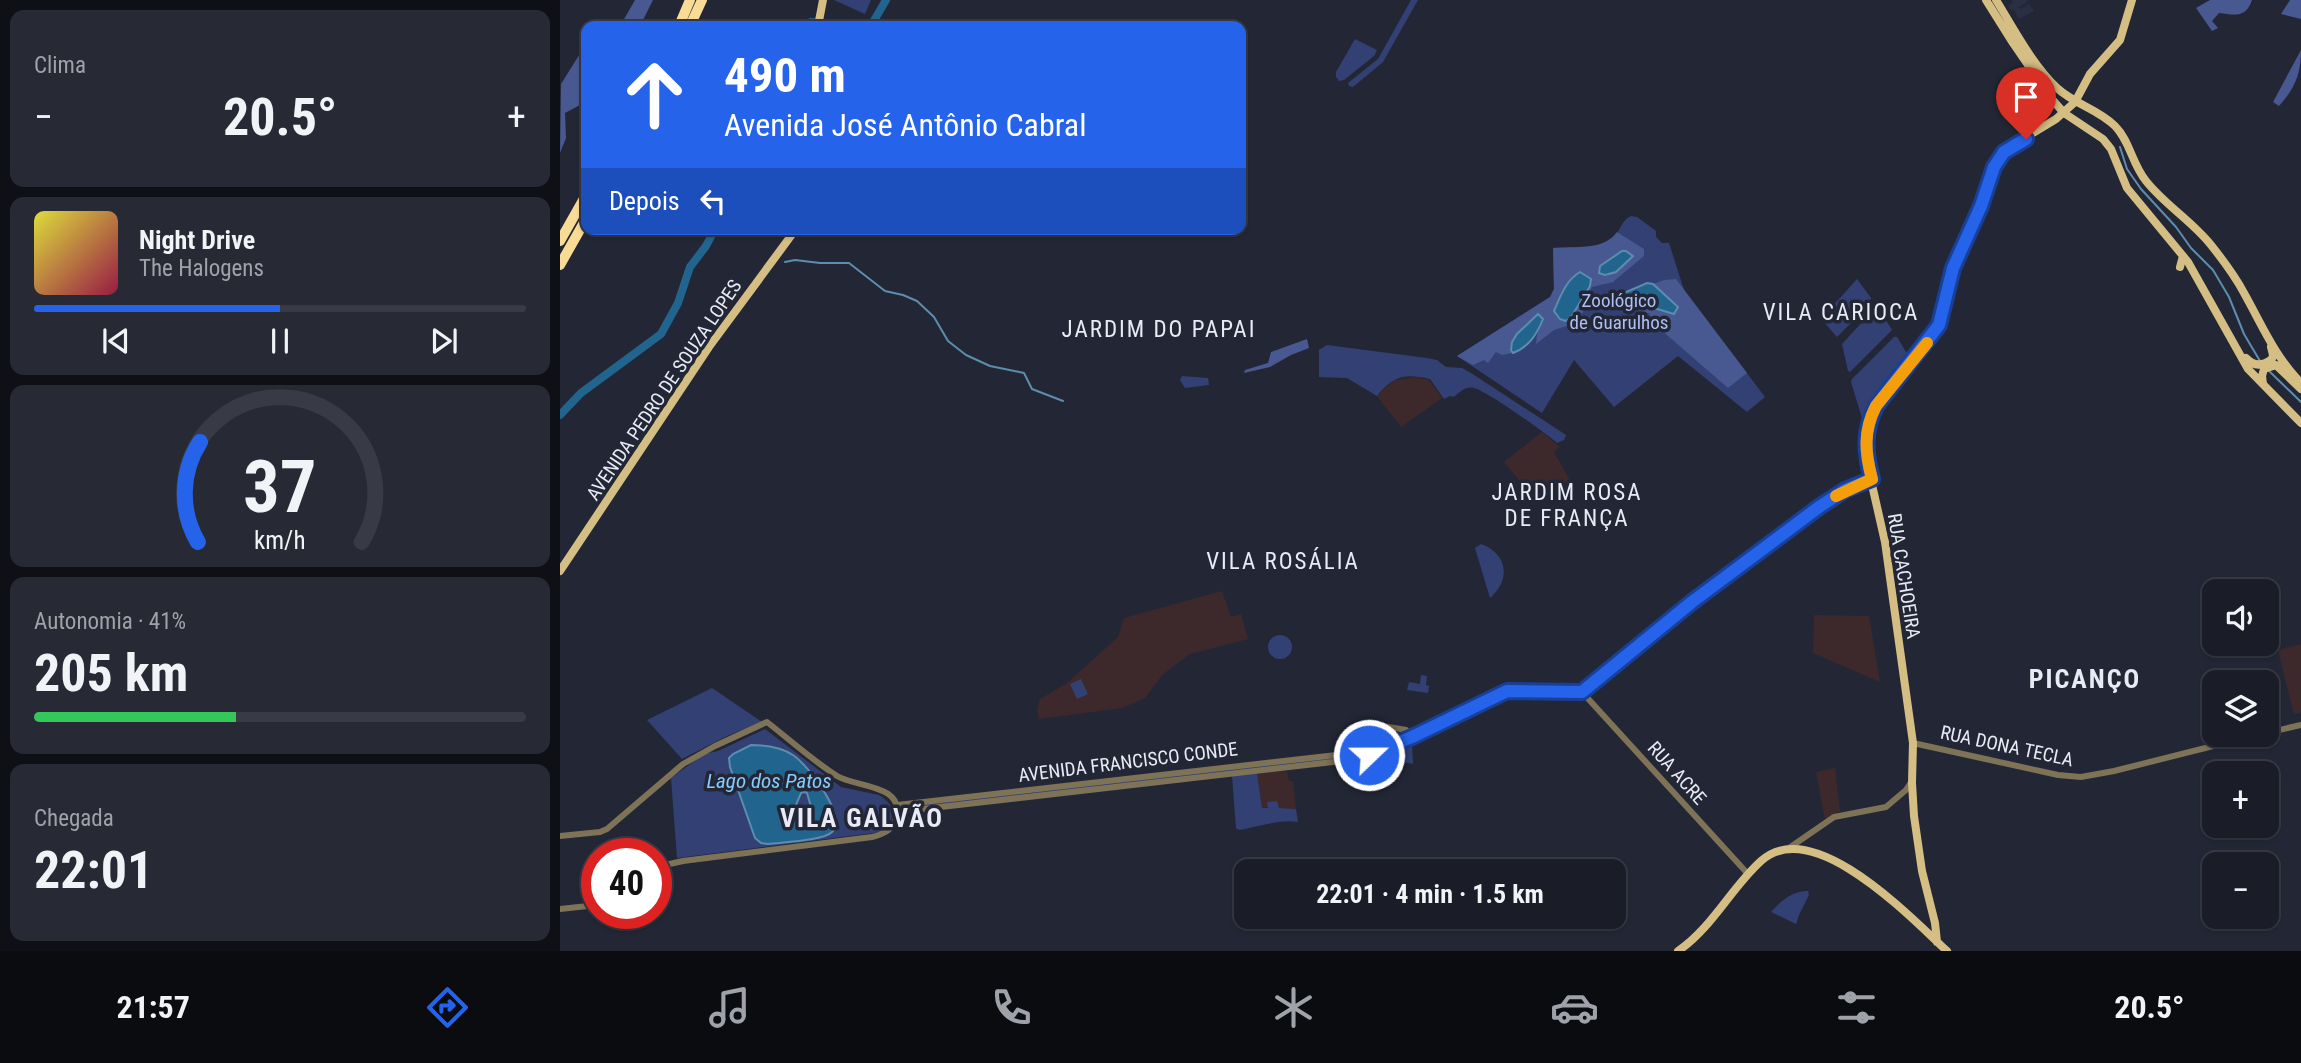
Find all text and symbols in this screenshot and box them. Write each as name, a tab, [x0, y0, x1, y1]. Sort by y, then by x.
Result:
text: 490 m	[724, 47, 846, 104]
icon: ahead	[609, 49, 700, 140]
text: Clima	[34, 52, 86, 79]
pin	[1996, 67, 2056, 139]
icon: arrive	[2007, 78, 2045, 116]
text: 20.5°	[223, 87, 337, 148]
text: −	[34, 95, 53, 139]
text: +	[507, 95, 526, 139]
text: Avenida José Antônio Cabral	[724, 106, 1086, 144]
icon: left	[694, 182, 732, 220]
text: Depois	[609, 186, 680, 216]
text: Night Drive	[139, 225, 255, 255]
text: The Halogens	[139, 255, 264, 282]
street label: AVENIDA PEDRO DE SOUZA LOPES	[581, 275, 747, 505]
park label: Zoológico de Guarulhos	[1570, 289, 1668, 334]
district label: VILA CARIOCA	[1763, 299, 1919, 326]
district label: JARDIM DO PAPAI	[1062, 316, 1256, 343]
icon: previous	[97, 322, 135, 360]
icon: pause	[261, 322, 299, 360]
icon: next	[425, 322, 463, 360]
text: 37	[243, 444, 317, 530]
district label: JARDIM ROSA DE FRANÇA	[1491, 479, 1643, 532]
street label: RUA CACHOEIRA	[1883, 512, 1925, 640]
text: km/h	[254, 525, 306, 554]
district label: VILA ROSÁLIA	[1206, 547, 1360, 575]
map controls	[2202, 579, 2279, 929]
button: sound	[2202, 579, 2279, 656]
text: Autonomia · 41%	[34, 608, 186, 635]
text: 205 km	[34, 643, 188, 704]
district label: PICANÇO	[2029, 664, 2141, 694]
button: layers	[2202, 670, 2279, 747]
position arrow	[1332, 718, 1406, 792]
street label: RUA DONA TECLA	[1938, 721, 2076, 771]
street label: AVENIDA FRANCISCO CONDE	[1017, 737, 1239, 787]
street label: RUA ACRE	[1643, 737, 1711, 809]
button: +	[2202, 761, 2279, 838]
water label: Lago dos Patos	[706, 769, 832, 793]
district label: VILA GALVÃO	[780, 803, 944, 833]
text: Chegada	[34, 805, 114, 832]
speed limit sign: 40	[581, 838, 672, 929]
text: 22:01	[34, 840, 153, 901]
button: −	[2202, 852, 2279, 929]
text: 22:01 · 4 min · 1.5 km	[1316, 879, 1544, 909]
icon: directions	[423, 983, 472, 1032]
icon: music	[705, 983, 754, 1032]
icon: phone	[987, 983, 1036, 1032]
icon: climate	[1269, 983, 1318, 1032]
icon: car	[1550, 983, 1599, 1032]
icon: filters	[1832, 983, 1881, 1032]
text: 21:57	[116, 988, 190, 1026]
text: 20.5°	[2114, 988, 2184, 1026]

